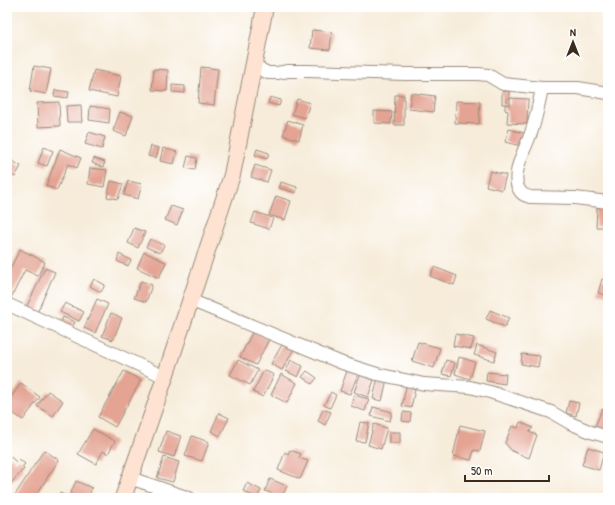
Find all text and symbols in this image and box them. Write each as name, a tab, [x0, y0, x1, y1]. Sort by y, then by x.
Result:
north arrow	[553, 22, 593, 62]
text: N	[570, 25, 576, 39]
scale bar	[465, 457, 549, 483]
text: 50 m	[471, 462, 492, 479]

